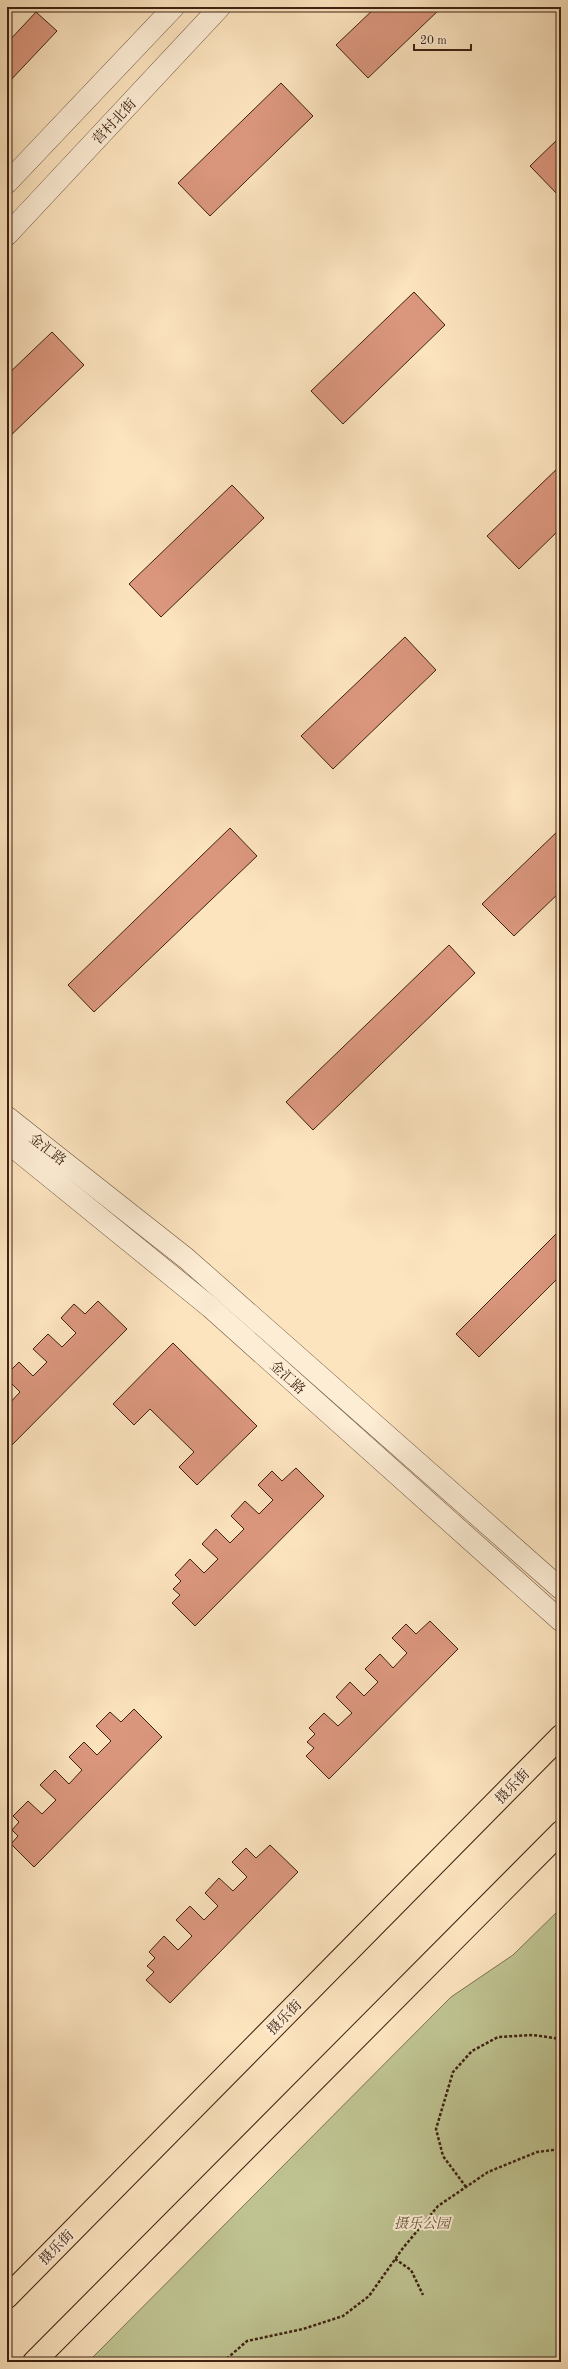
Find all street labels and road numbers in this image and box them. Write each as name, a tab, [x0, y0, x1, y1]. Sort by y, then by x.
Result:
street label: 营村北街	[90, 96, 139, 147]
street label: 金汇路	[27, 1131, 69, 1168]
street label: 金汇路	[267, 1358, 308, 1397]
street label: 摄乐街	[492, 1766, 532, 1807]
street label: 摄乐街	[264, 1997, 305, 2038]
street label: 摄乐街	[36, 2227, 77, 2268]

